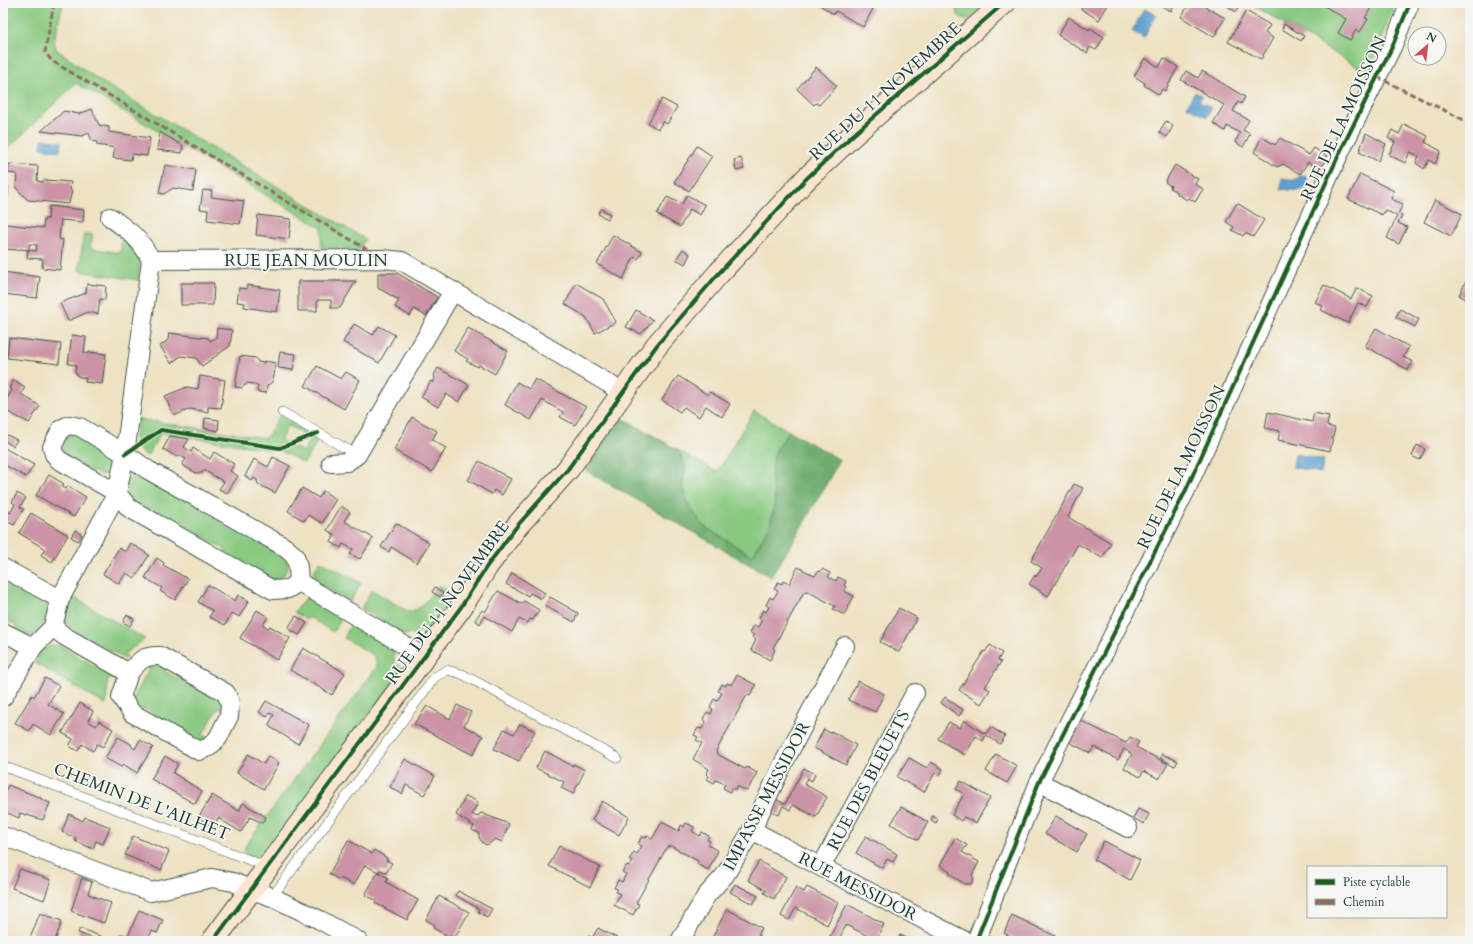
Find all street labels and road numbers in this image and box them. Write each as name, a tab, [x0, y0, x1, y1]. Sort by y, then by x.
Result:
street label: RUE DU 11 NOVEMBRE	[804, 17, 966, 166]
street label: RUE DE LA MOISSON	[1295, 32, 1392, 204]
street label: RUE JEAN MOULIN	[224, 249, 388, 272]
street label: RUE DE LA MOISSON	[1132, 381, 1231, 553]
street label: RUE DU 11 NOVEMBRE	[380, 516, 515, 689]
street label: RUE DES BLEUETS	[822, 706, 915, 854]
street label: IMPASSE MESSIDOR	[717, 718, 816, 875]
street label: CHEMIN DE L'AILHET	[50, 757, 233, 846]
street label: RUE MESSIDOR	[794, 847, 921, 926]

